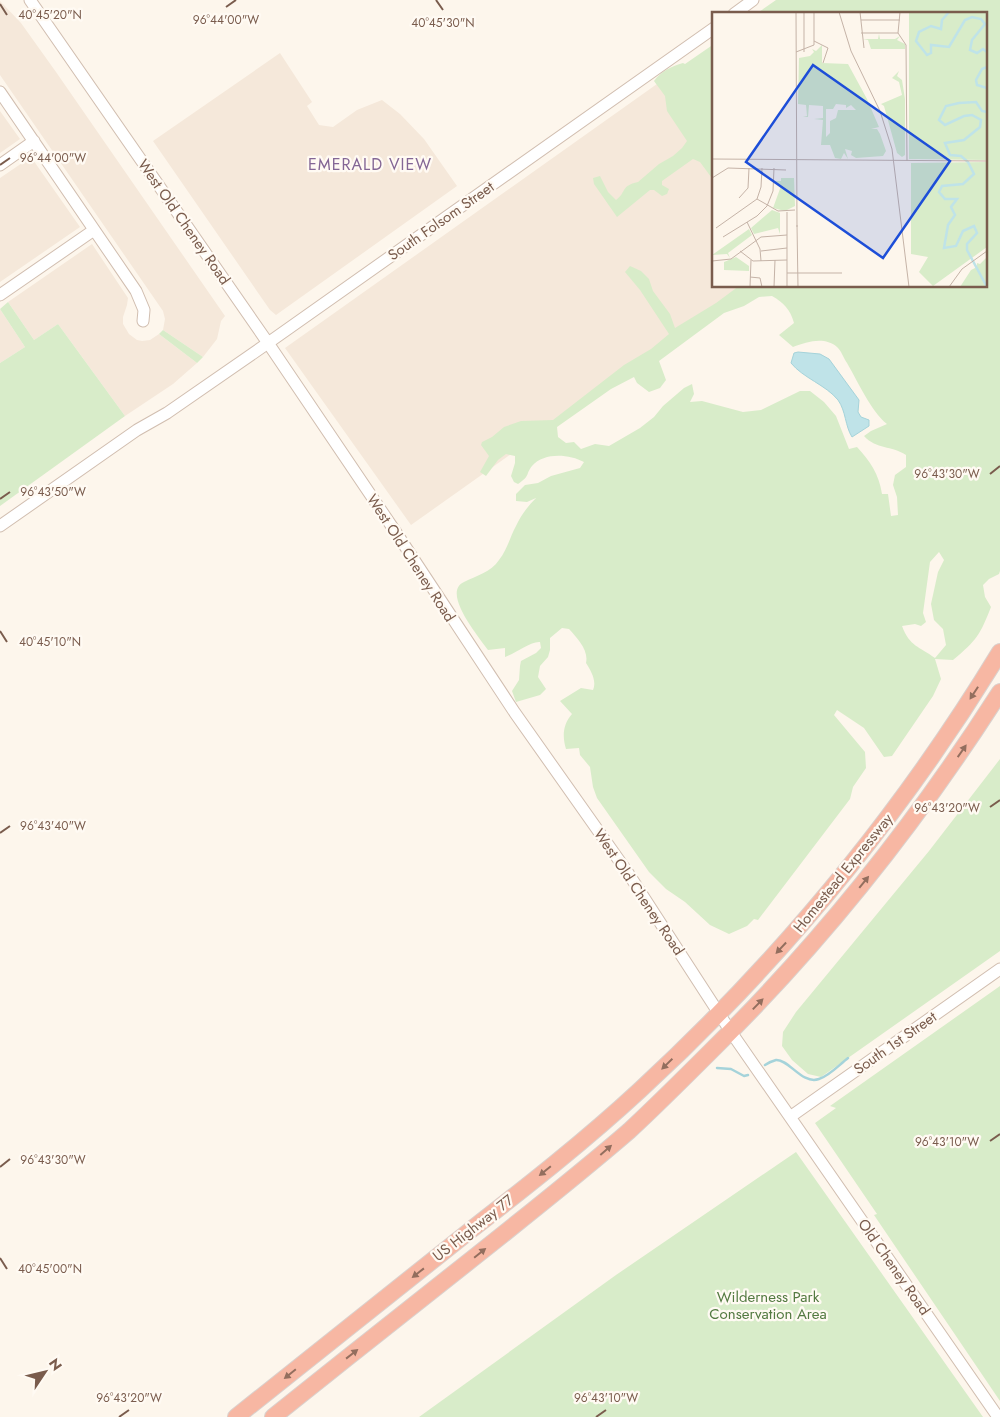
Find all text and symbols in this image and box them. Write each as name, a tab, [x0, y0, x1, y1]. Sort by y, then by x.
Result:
text: 40°45'20"N	[18, 6, 82, 24]
text: 96°44'00"W	[193, 11, 259, 29]
inset map	[712, 12, 988, 288]
text: 40°45'30"N	[411, 14, 475, 32]
text: 96°44'00"W	[20, 149, 86, 167]
district label: EMERALD VIEW	[308, 153, 432, 176]
street label: West Old Cheney Road	[132, 155, 236, 289]
street label: South Folsom Street	[383, 176, 499, 266]
text: 96°43'30"W	[914, 465, 980, 483]
text: 96°43'50"W	[20, 483, 86, 501]
street label: West Old Cheney Road	[361, 490, 461, 626]
text: 40°45'10"N	[19, 633, 81, 651]
one-way arrow	[969, 687, 979, 700]
one-way arrow	[957, 745, 967, 758]
text: 96°43'20"W	[914, 799, 980, 817]
street label: Homestead Expressway	[788, 808, 898, 937]
text: 96°43'40"W	[20, 817, 86, 835]
street label: West Old Cheney Road	[588, 824, 690, 960]
one-way arrow	[859, 875, 870, 888]
one-way arrow	[775, 942, 787, 954]
one-way arrow	[752, 998, 764, 1010]
street label: South 1st Street	[849, 1006, 941, 1080]
one-way arrow	[661, 1058, 673, 1070]
text: 96°43'10"W	[915, 1133, 979, 1151]
one-way arrow	[599, 1145, 612, 1156]
text: 96°43'30"W	[20, 1151, 86, 1169]
one-way arrow	[538, 1166, 551, 1177]
street label: US Highway 77	[428, 1189, 518, 1267]
street label: Old Cheney Road	[853, 1214, 935, 1320]
one-way arrow	[473, 1247, 486, 1258]
text: 40°45'00"N	[18, 1260, 82, 1278]
one-way arrow	[411, 1267, 424, 1278]
park label: Wilderness Park Conservation Area	[709, 1286, 827, 1325]
north arrow	[20, 1347, 70, 1397]
one-way arrow	[345, 1349, 359, 1359]
text: N	[44, 1354, 67, 1375]
one-way arrow	[284, 1368, 297, 1379]
text: 96°43'20"W	[96, 1389, 162, 1407]
text: 96°43'10"W	[574, 1389, 638, 1407]

